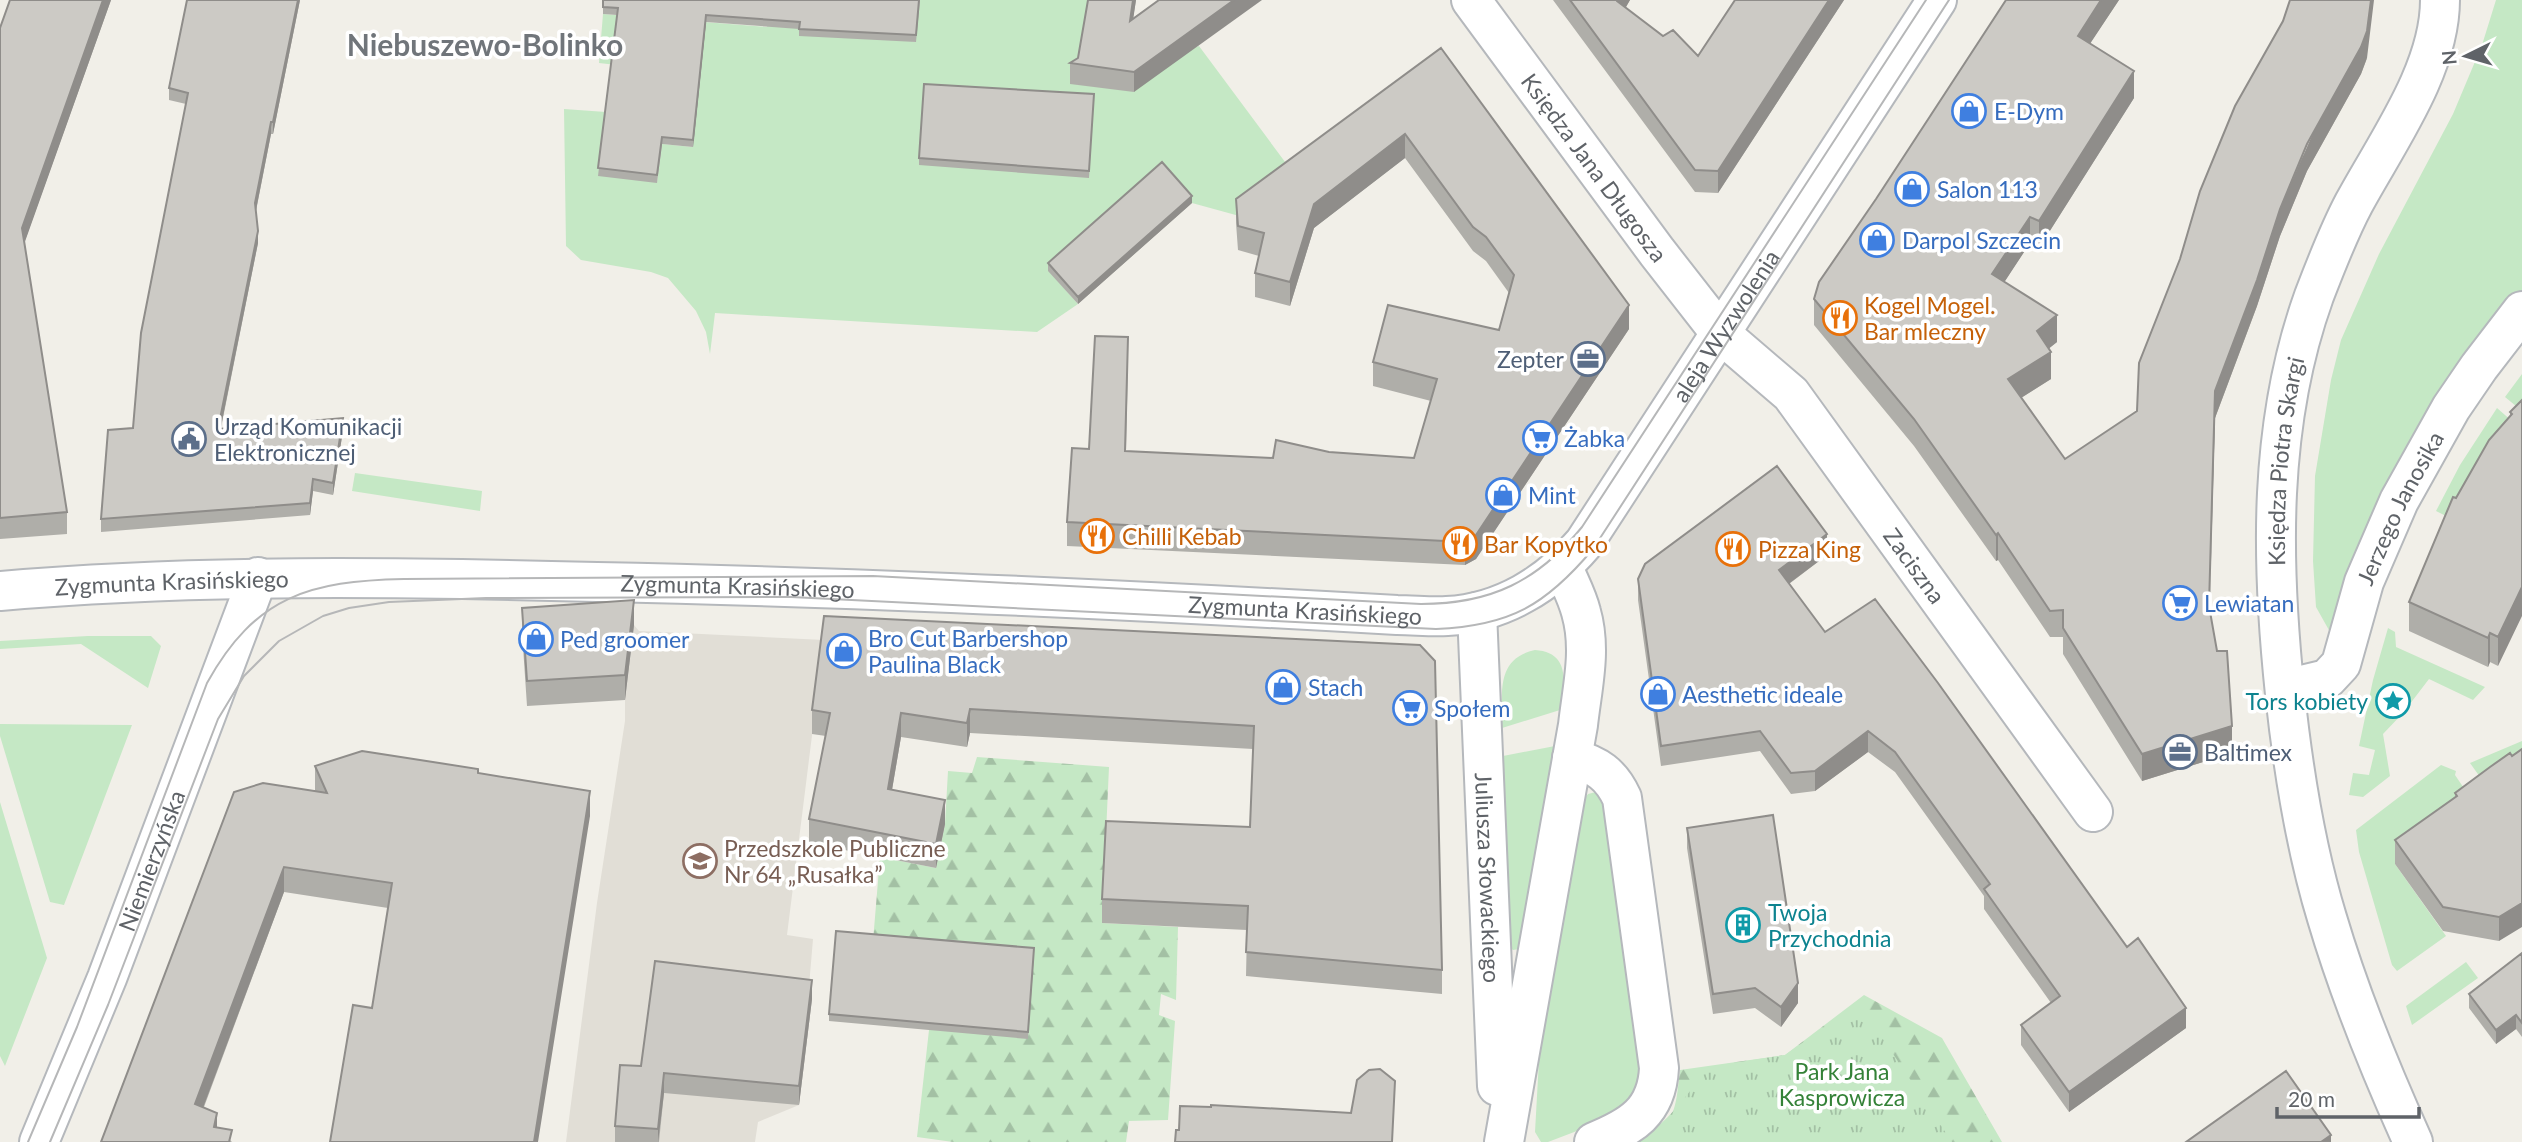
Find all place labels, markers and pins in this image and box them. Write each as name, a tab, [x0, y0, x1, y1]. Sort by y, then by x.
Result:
shop icon: E-Dym	[1950, 92, 1988, 130]
place label: E-Dym	[1994, 97, 2064, 125]
shop icon: Salon 113	[1893, 170, 1931, 208]
place label: Salon 113	[1937, 175, 2038, 203]
shop icon: Darpol Szczecin	[1858, 221, 1896, 259]
place label: Darpol Szczecin	[1902, 226, 2061, 254]
place label: Kogel Mogel. Bar mleczny	[1864, 291, 1995, 345]
restaurant icon: Kogel Mogel. Bar mleczny	[1821, 299, 1859, 337]
office icon: Zepter	[1569, 340, 1607, 378]
place label: Zepter	[1497, 345, 1565, 373]
place label: Urząd Komunikacji Elektronicznej	[214, 412, 402, 466]
supermarket icon: Żabka	[1521, 419, 1559, 457]
public building icon: Urząd Komunikacji Elektronicznej	[170, 420, 208, 458]
place label: Żabka	[1564, 424, 1625, 452]
shop icon: Mint	[1484, 476, 1522, 514]
place label: Mint	[1528, 481, 1576, 509]
restaurant icon: Chilli Kebab	[1078, 517, 1116, 555]
place label: Chilli Kebab	[1122, 522, 1242, 550]
restaurant icon: Bar Kopytko	[1441, 525, 1479, 563]
place label: Bar Kopytko	[1484, 530, 1608, 558]
restaurant icon: Pizza King	[1714, 530, 1752, 568]
place label: Pizza King	[1758, 535, 1861, 563]
supermarket icon: Lewiatan	[2161, 584, 2199, 622]
place label: Lewiatan	[2204, 589, 2294, 617]
shop icon: Ped groomer	[517, 620, 555, 658]
place label: Bro Cut Barbershop Paulina Black	[868, 624, 1068, 678]
place label: Ped groomer	[560, 625, 690, 653]
shop icon: Bro Cut Barbershop Paulina Black	[825, 632, 863, 670]
shop icon: Stach	[1264, 668, 1302, 706]
place label: Stach	[1308, 673, 1363, 701]
shop icon: Aesthetic ideale	[1639, 675, 1677, 713]
place label: Aesthetic ideale	[1682, 680, 1843, 708]
place icon: Tors kobiety	[2374, 682, 2412, 720]
place label: Tors kobiety	[2245, 687, 2368, 715]
supermarket icon: Społem	[1391, 689, 1429, 727]
place label: Społem	[1434, 694, 1510, 722]
office icon: Baltimex	[2161, 733, 2199, 771]
place label: Baltimex	[2204, 738, 2293, 766]
place label: Przedszkole Publiczne Nr 64 „Rusałka”	[724, 834, 946, 888]
school or university icon: Przedszkole Publiczne Nr 64 „Rusałka”	[681, 842, 719, 880]
place label: Twoja Przychodnia	[1768, 898, 1891, 952]
building icon: Twoja Przychodnia	[1724, 906, 1762, 944]

